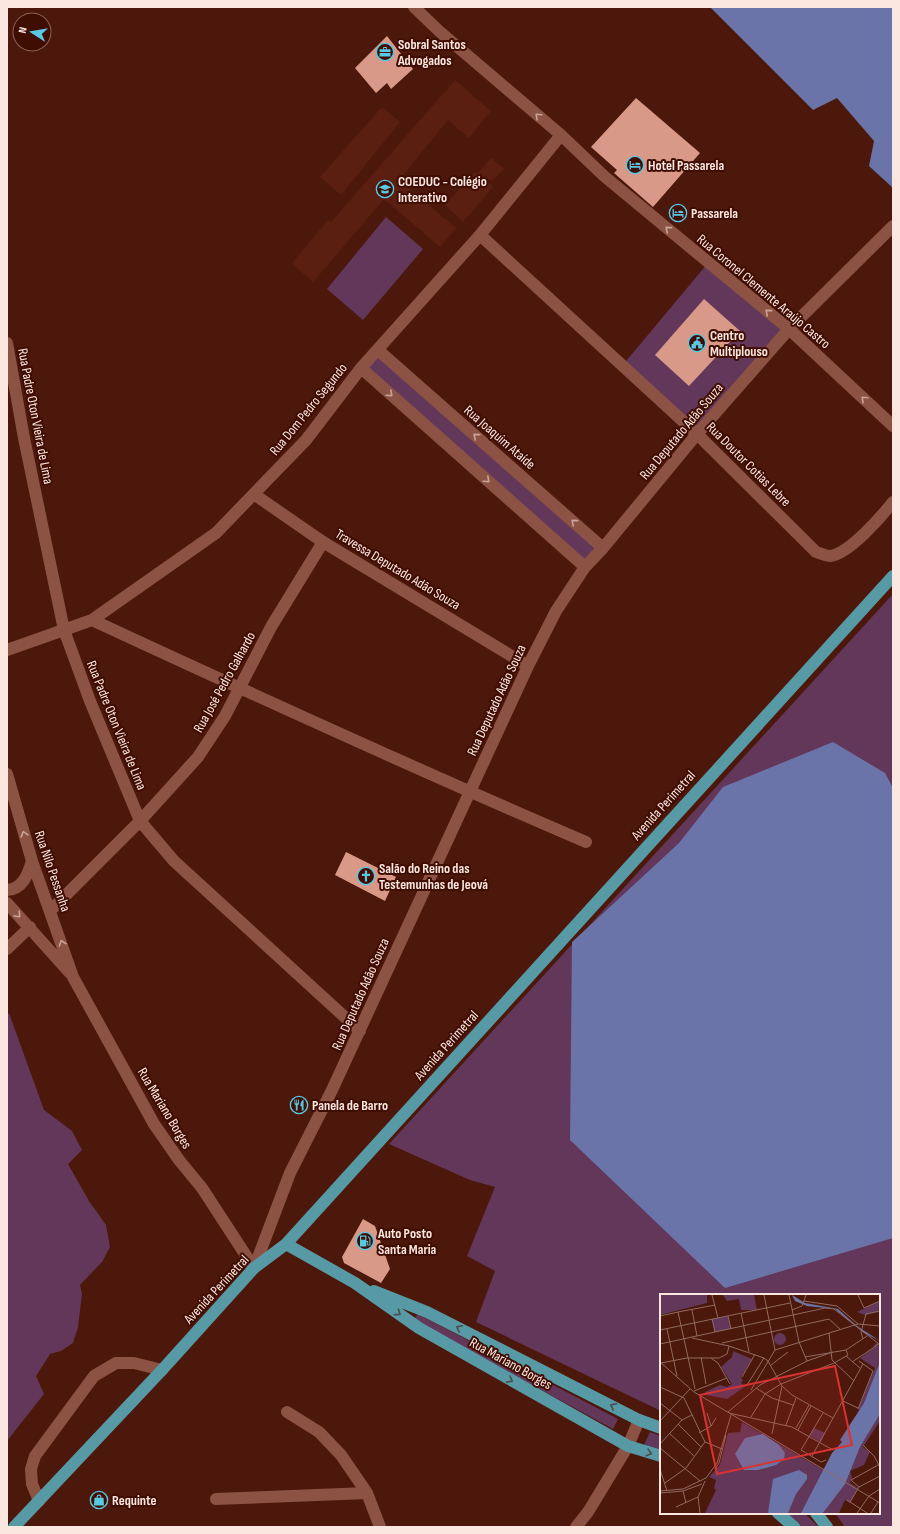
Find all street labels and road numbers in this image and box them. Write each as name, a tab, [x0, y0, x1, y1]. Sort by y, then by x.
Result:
street label: Rua Coronel Clemente Araújo Castro	[694, 231, 834, 352]
street label: Rua Padre Oton Vieira de Lima	[14, 347, 57, 485]
street label: Rua Dom Pedro Segundo	[266, 360, 351, 459]
street label: Rua Deputado Adão Souza	[636, 380, 727, 483]
street label: Rua Joaquim Ataíde	[460, 402, 539, 473]
street label: Rua Doutor Cotias Lebre	[703, 419, 794, 510]
street label: Travessa Deputado Adão Souza	[332, 525, 463, 614]
street label: Rua José Pedro Galhardo	[190, 629, 259, 736]
street label: Rua Deputado Adão Souza	[463, 642, 530, 759]
street label: Rua Padre Oton Vieira de Lima	[83, 658, 150, 792]
street label: Avenida Perimetral	[627, 767, 699, 844]
street label: Rua Nilo Pessanha	[31, 828, 74, 914]
street label: Rua Deputado Adão Souza	[328, 936, 393, 1053]
street label: Avenida Perimetral	[410, 1007, 482, 1084]
street label: Rua Mariano Borges	[134, 1065, 195, 1152]
street label: Avenida Perimetral	[180, 1252, 252, 1328]
street label: Rua Mariano Borges	[467, 1334, 555, 1393]

